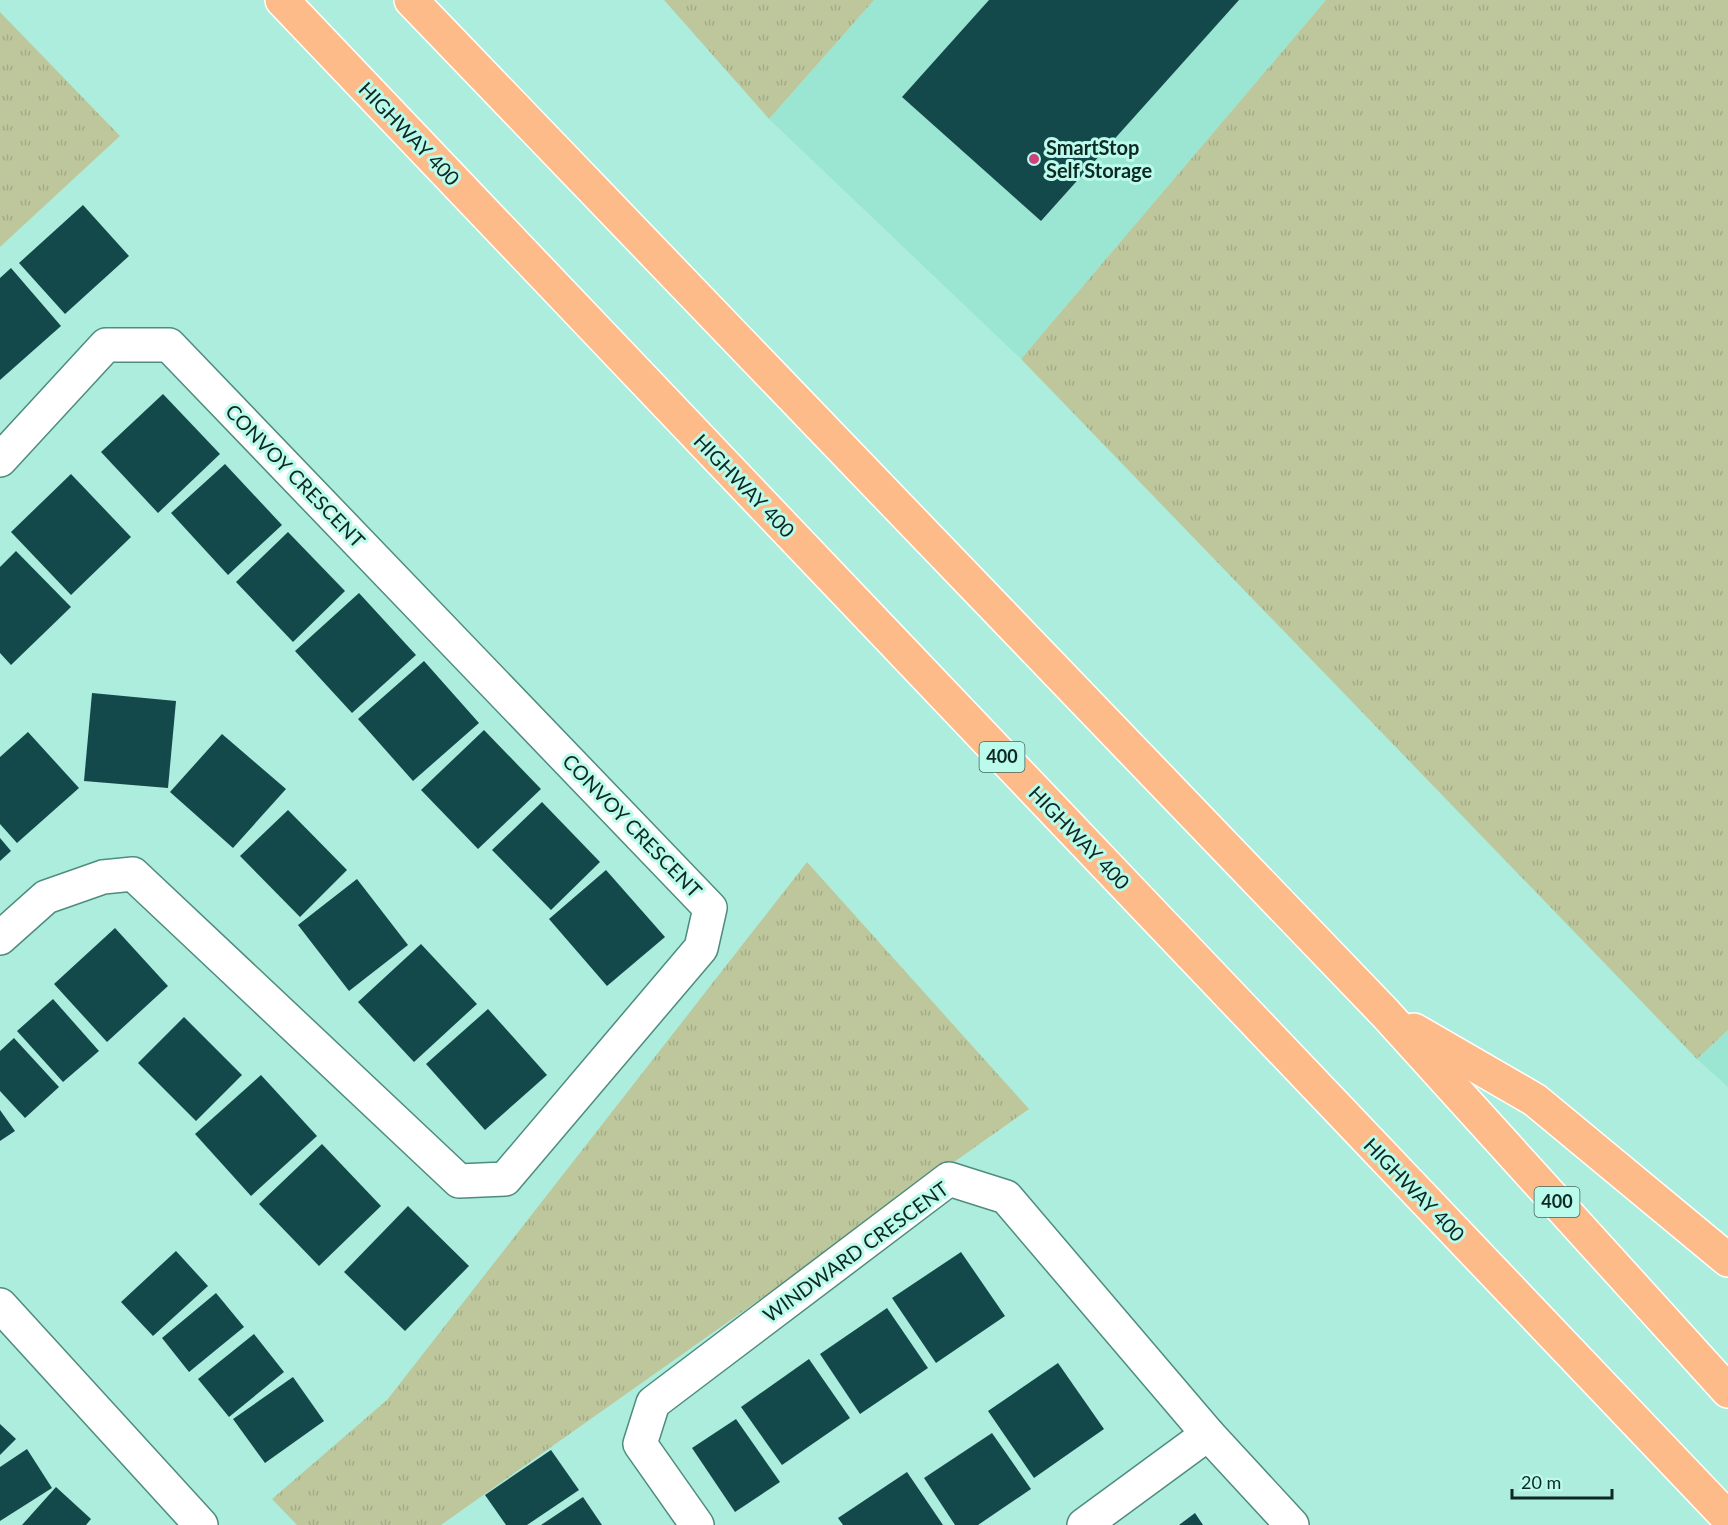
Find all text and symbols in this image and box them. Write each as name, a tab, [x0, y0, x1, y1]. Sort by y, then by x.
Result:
street label: HIGHWAY 400	[354, 77, 465, 190]
place label: SmartStop Self Storage	[1046, 135, 1152, 182]
marker: SmartStop Self Storage	[1027, 152, 1041, 166]
street label: CONVOY CRESCENT	[221, 399, 370, 552]
street label: HIGHWAY 400	[689, 429, 800, 542]
road number: 400	[980, 742, 1024, 772]
street label: CONVOY CRESCENT	[558, 749, 707, 902]
street label: HIGHWAY 400	[1024, 781, 1135, 894]
street label: HIGHWAY 400	[1359, 1133, 1470, 1246]
street label: WINDWARD CRESCENT	[758, 1176, 953, 1326]
road number: 400	[1534, 1187, 1580, 1217]
scale bar	[1512, 1462, 1612, 1500]
text: 20 m	[1521, 1471, 1561, 1493]

